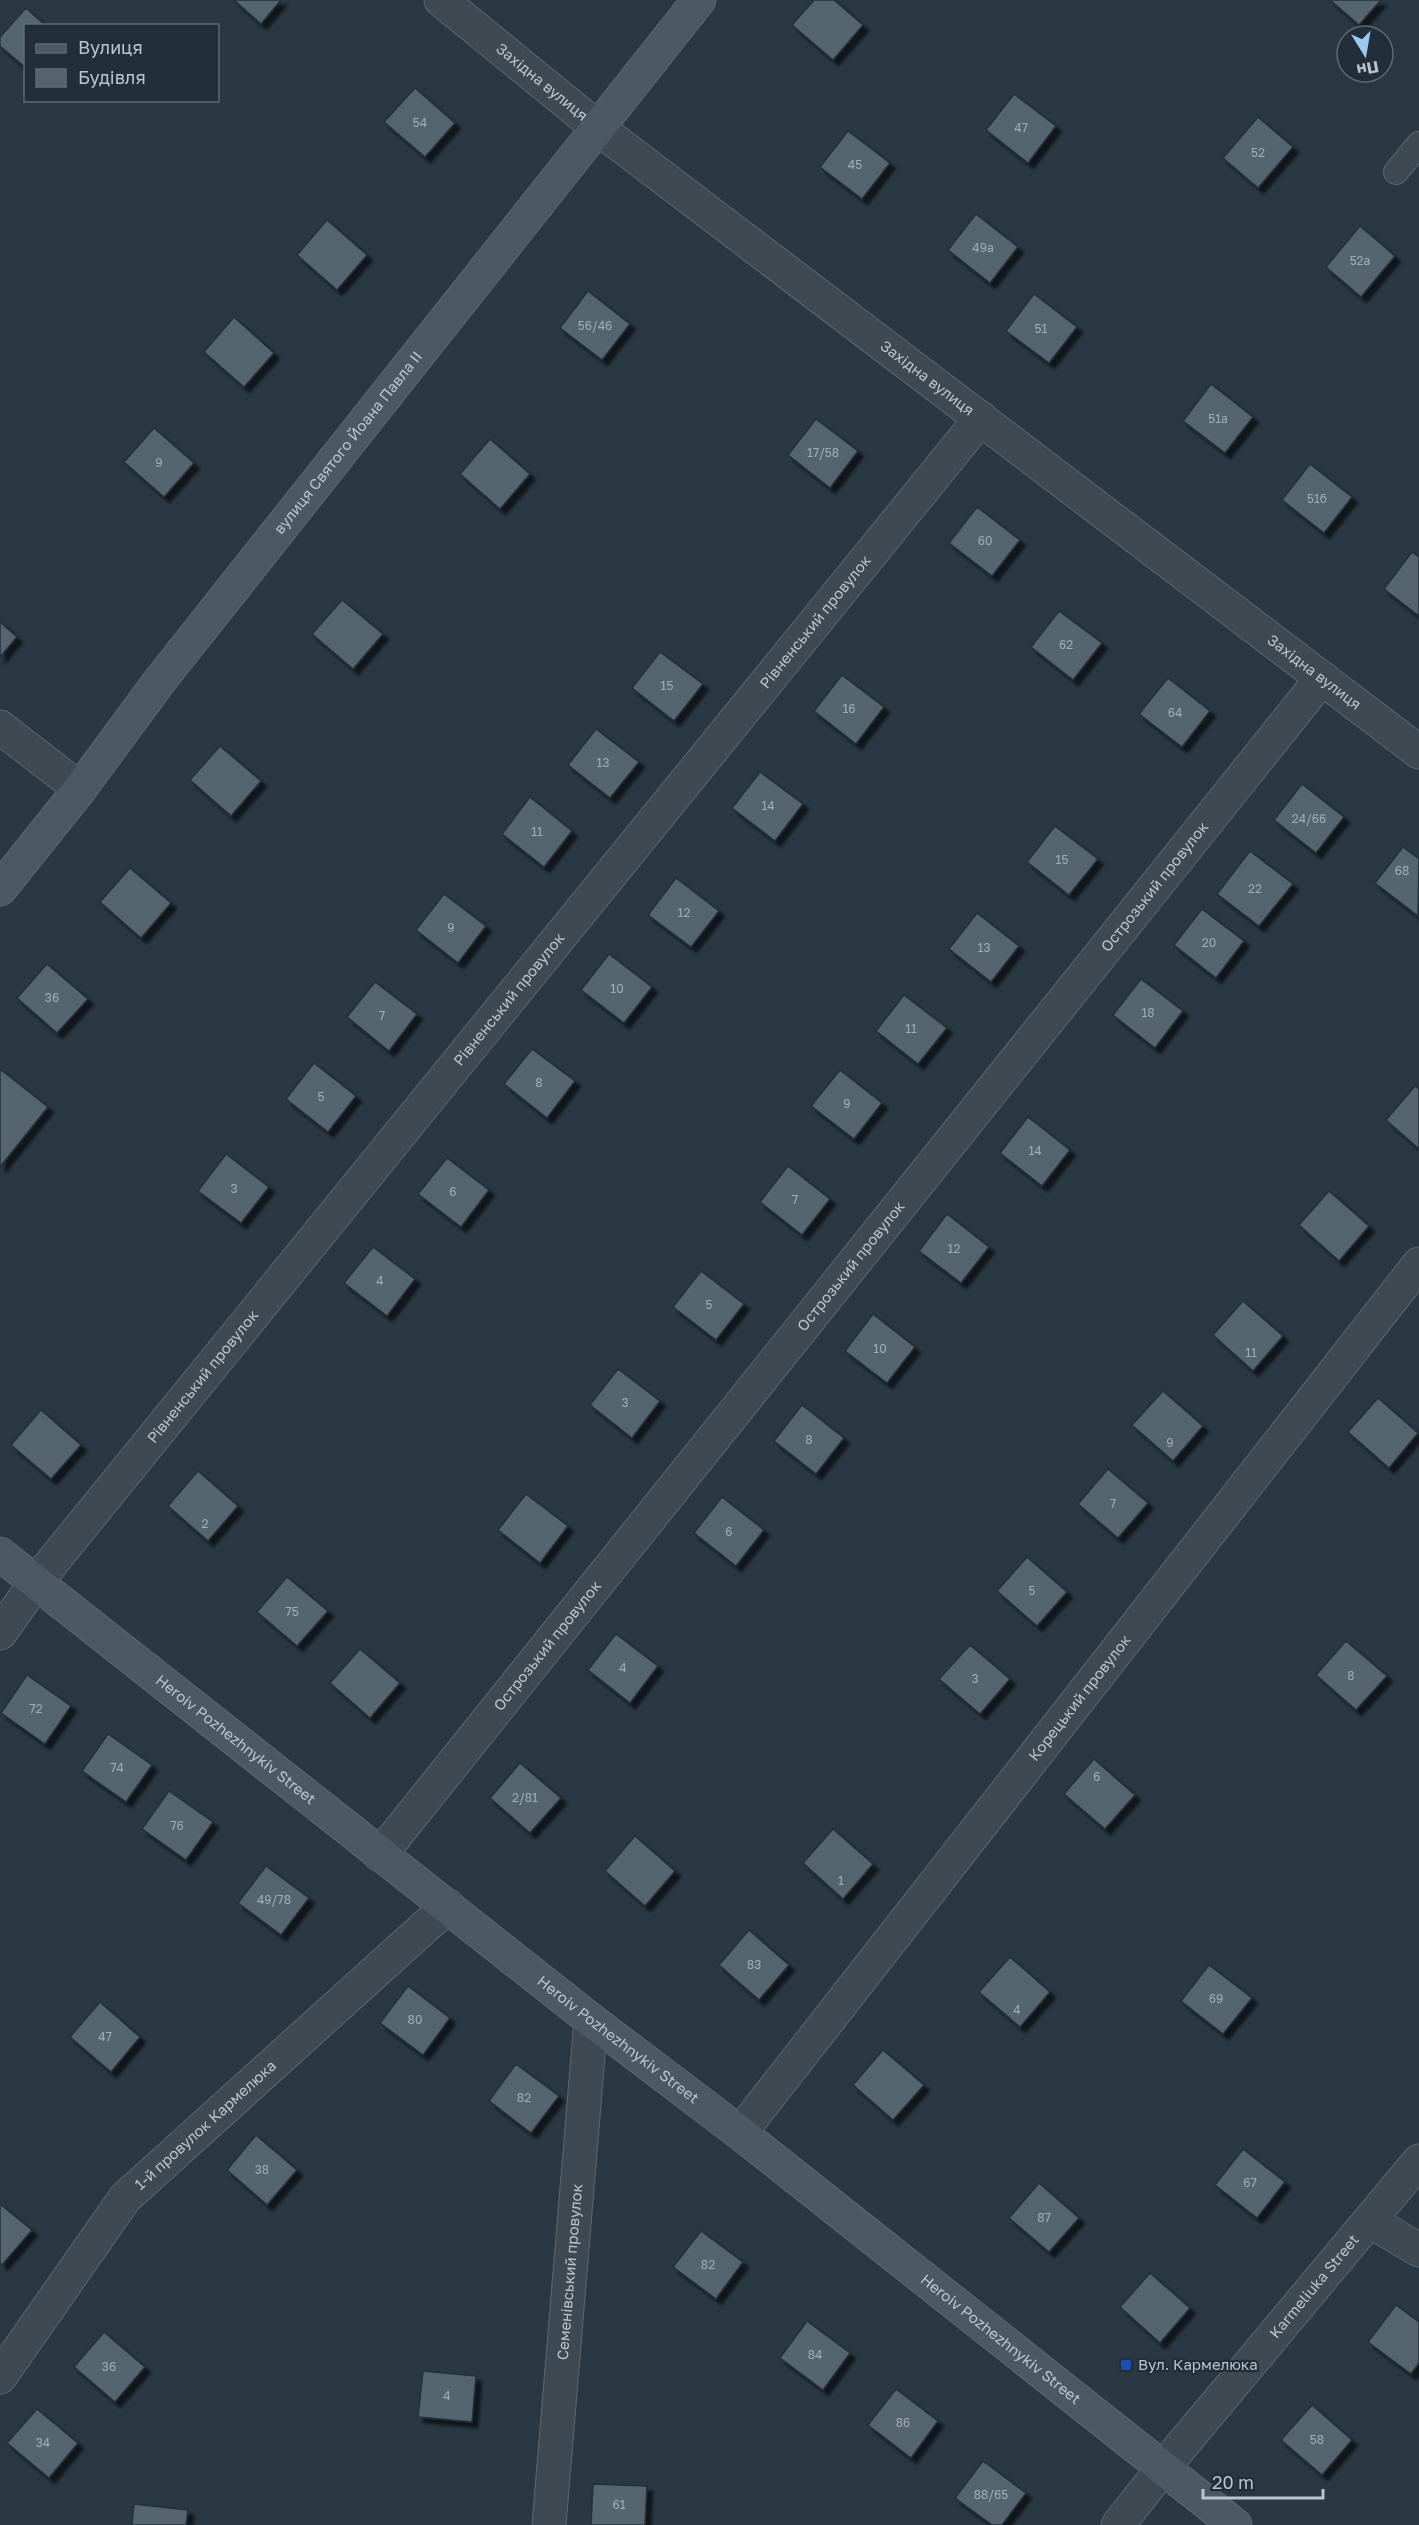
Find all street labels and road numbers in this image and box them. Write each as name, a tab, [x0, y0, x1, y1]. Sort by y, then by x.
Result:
street label: Західна вулиця	[493, 39, 592, 124]
street label: Західна вулиця	[877, 336, 978, 419]
street label: вулиця Святого Йоана Павла II	[270, 347, 425, 537]
street label: Рівненський провулок	[755, 551, 874, 692]
street label: Західна вулиця	[1264, 630, 1365, 713]
street label: Острозький провулок	[1097, 817, 1212, 955]
street label: Рівненський провулок	[449, 928, 568, 1069]
street label: Острозький провулок	[793, 1197, 908, 1334]
street label: Рівненський провулок	[143, 1306, 262, 1446]
street label: Острозький провулок	[489, 1576, 604, 1714]
street label: Корецький провулок	[1024, 1630, 1134, 1764]
street label: Heroiv Pozhezhnykiv Street	[153, 1670, 320, 1808]
street label: Heroiv Pozhezhnykiv Street	[534, 1971, 703, 2107]
street label: 1-й провулок Кармелюка	[130, 2056, 279, 2193]
street label: Семенівський провулок	[553, 2183, 585, 2361]
street label: Karmeliuka Street	[1265, 2230, 1362, 2341]
street label: Heroiv Pozhezhnykiv Street	[918, 2270, 1085, 2407]

